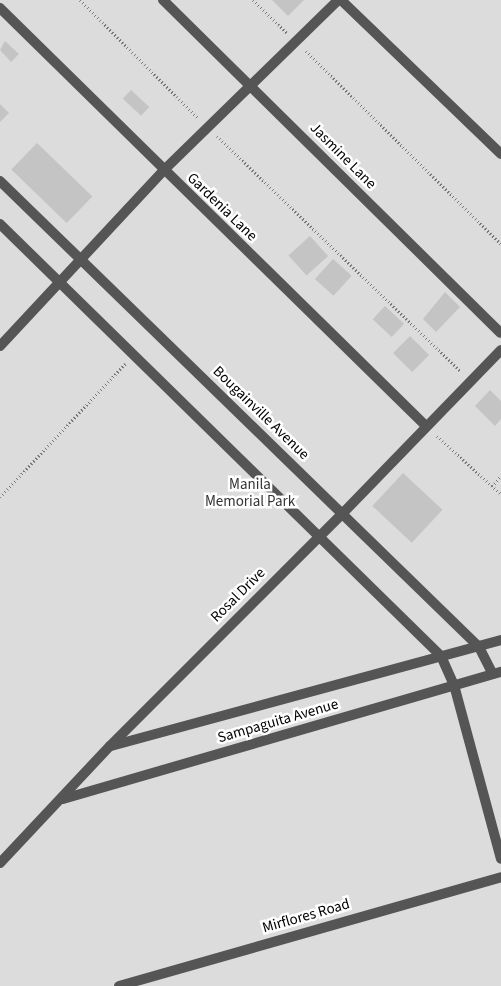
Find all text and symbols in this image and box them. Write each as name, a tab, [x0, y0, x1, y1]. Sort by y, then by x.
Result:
street label: Jasmine Lane	[306, 119, 380, 193]
street label: Gardenia Lane	[183, 169, 261, 245]
street label: Bougainville Avenue	[209, 362, 313, 464]
park label: Manila Memorial Park	[205, 475, 295, 510]
street label: Rosal Drive	[207, 564, 269, 626]
street label: Sampaguita Avenue	[216, 695, 340, 747]
street label: Mirflores Road	[260, 895, 352, 937]

